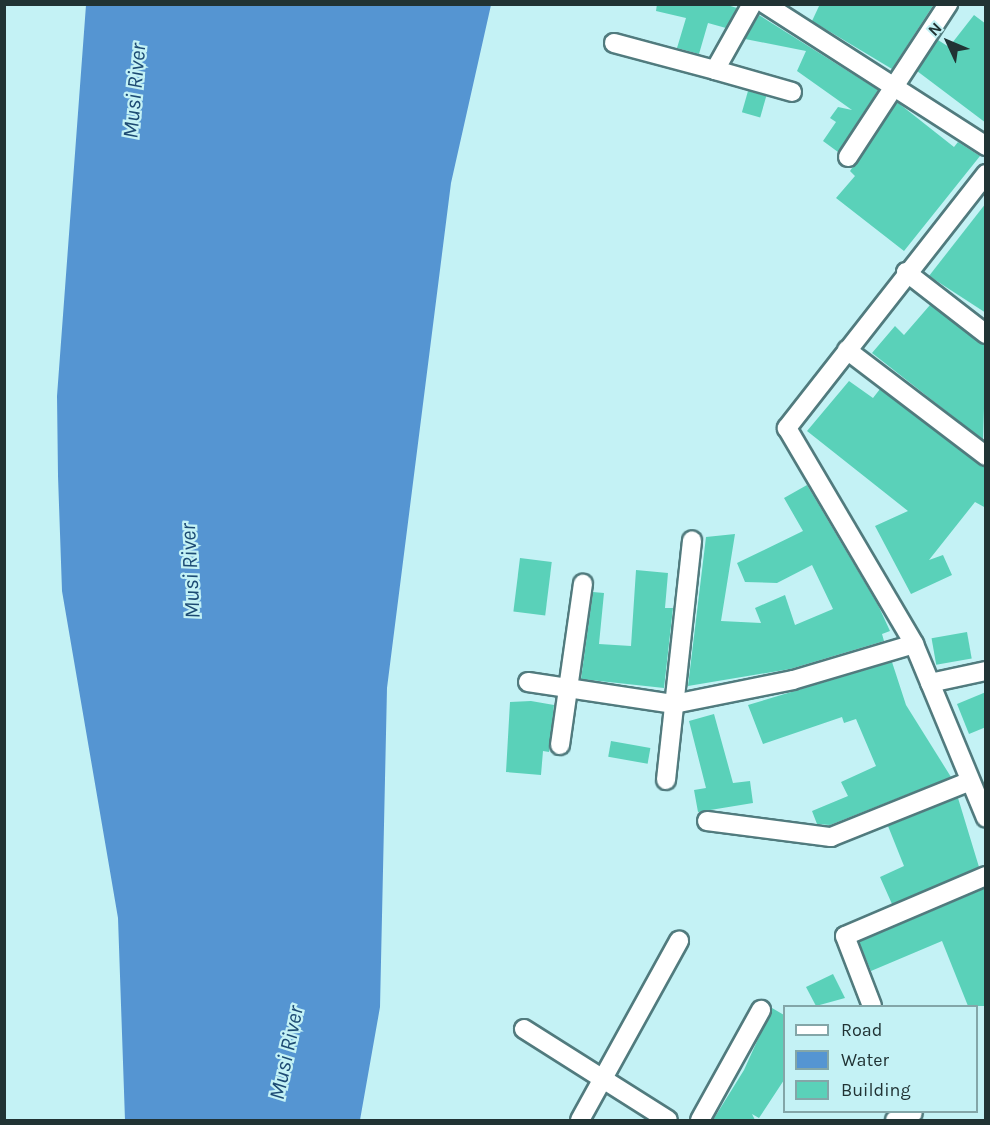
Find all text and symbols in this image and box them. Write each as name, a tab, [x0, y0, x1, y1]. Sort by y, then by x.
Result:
north arrow	[918, 12, 978, 72]
text: N	[924, 18, 946, 40]
water label: Musi River	[118, 42, 152, 140]
water label: Musi River	[175, 523, 207, 619]
water label: Musi River	[264, 1004, 310, 1102]
legend	[783, 1005, 978, 1113]
text: Road	[841, 1019, 882, 1041]
text: Water	[841, 1049, 889, 1071]
text: Building	[841, 1079, 911, 1101]

